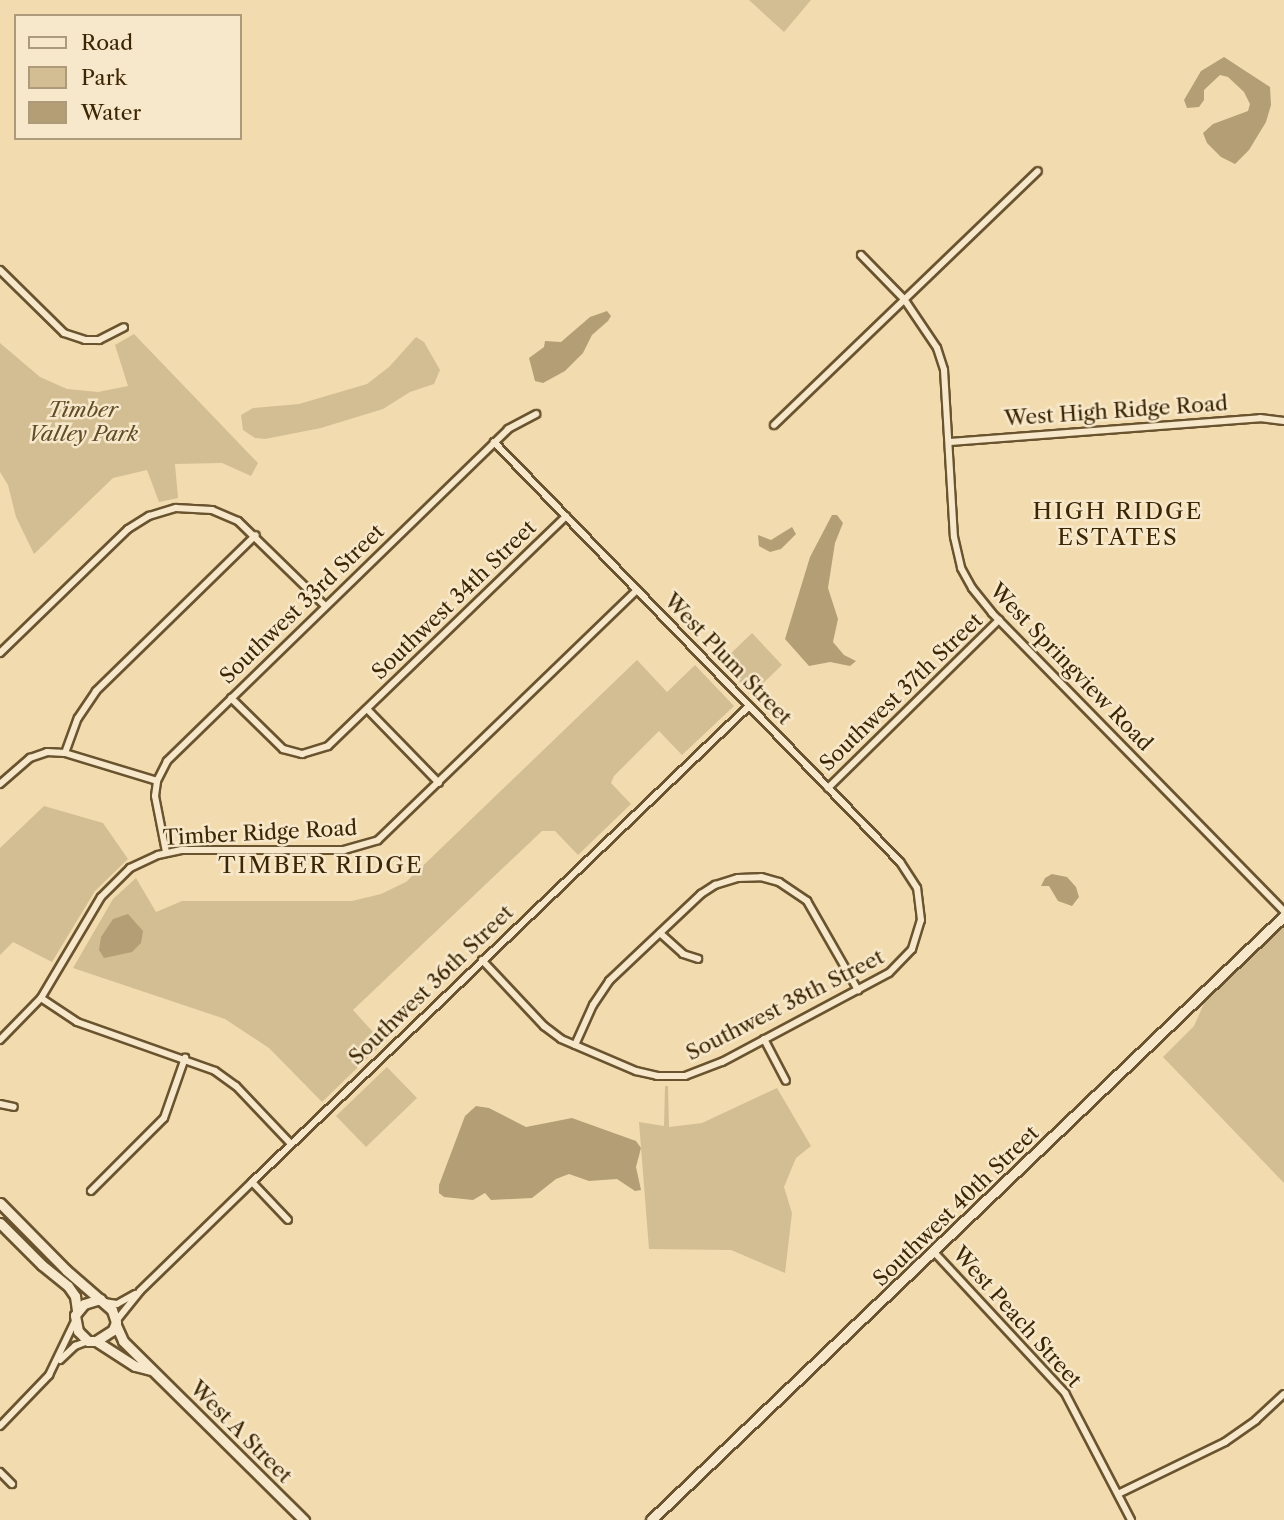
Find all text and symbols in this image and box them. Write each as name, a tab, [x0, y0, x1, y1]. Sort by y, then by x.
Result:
legend	[14, 14, 242, 140]
text: Road	[81, 30, 133, 55]
text: Park	[81, 65, 127, 90]
text: Water	[81, 100, 141, 125]
street label: West High Ridge Road	[1003, 391, 1229, 431]
park label: Timber Valley Park	[28, 397, 138, 447]
district label: HIGH RIDGE ESTATES	[1034, 497, 1202, 551]
street label: Southwest 34th Street	[367, 515, 541, 685]
street label: Southwest 33rd Street	[215, 519, 389, 689]
street label: West Springview Road	[984, 578, 1158, 756]
street label: West Plum Street	[659, 588, 797, 730]
street label: Southwest 37th Street	[814, 608, 988, 776]
street label: Timber Ridge Road	[162, 815, 358, 851]
district label: TIMBER RIDGE	[219, 851, 423, 879]
street label: Southwest 36th Street	[344, 900, 518, 1070]
street label: Southwest 38th Street	[682, 944, 888, 1066]
street label: Southwest 40th Street	[868, 1120, 1044, 1292]
street label: West Peach Street	[947, 1242, 1087, 1392]
street label: West A Street	[184, 1375, 298, 1489]

